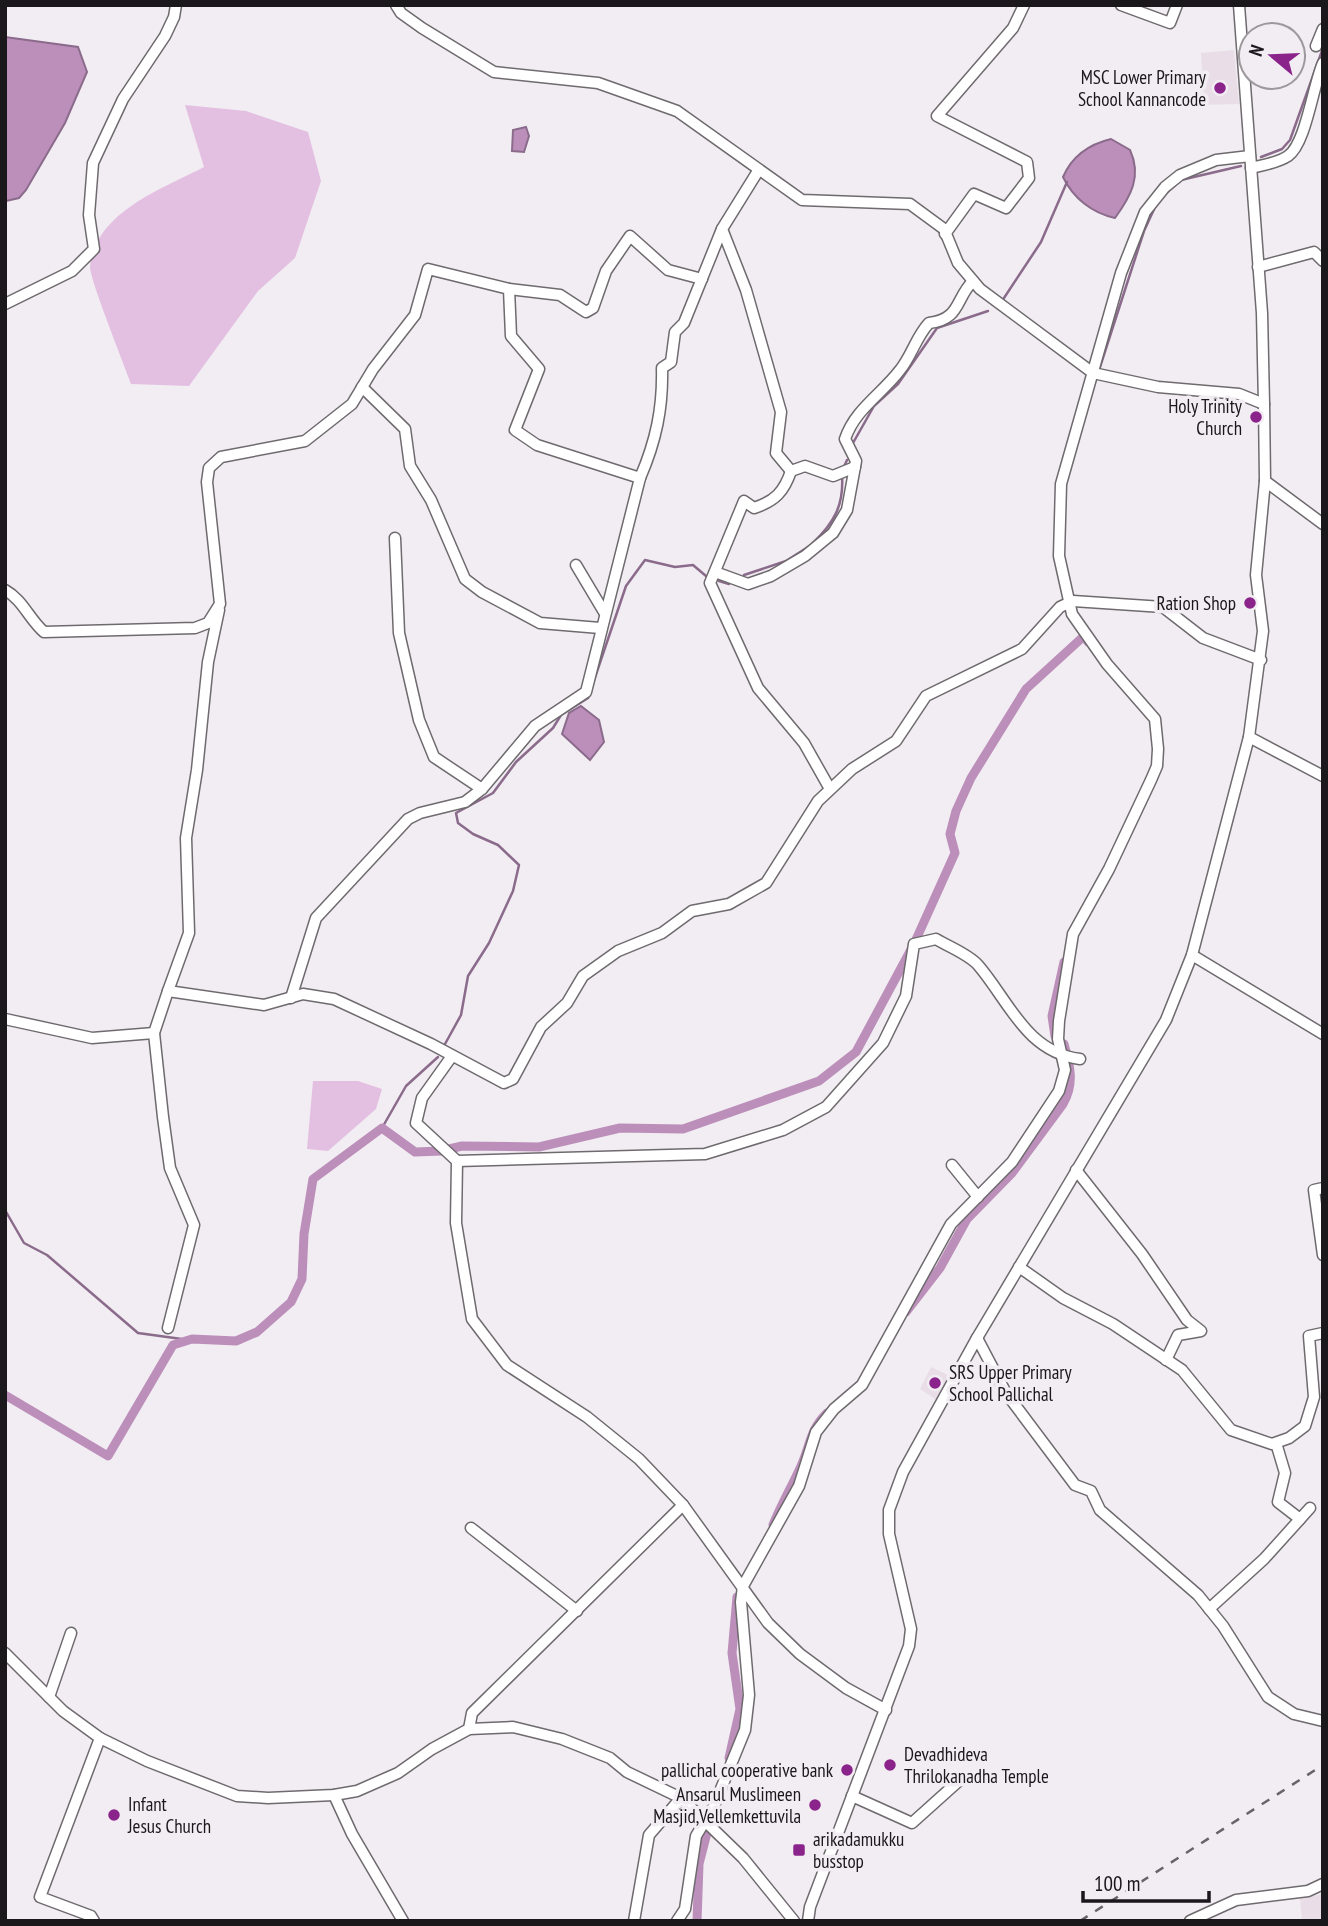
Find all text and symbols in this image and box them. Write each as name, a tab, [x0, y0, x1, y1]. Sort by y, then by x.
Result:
north arrow	[1237, 21, 1307, 91]
text: N	[1243, 42, 1269, 59]
place label: MSC Lower Primary School Kannancode	[1078, 65, 1207, 111]
marker: MSC Lower Primary School Kannancode	[1212, 80, 1228, 96]
place label: Holy Trinity Church	[1168, 394, 1243, 440]
marker: Holy Trinity Church	[1248, 409, 1264, 425]
place label: Ration Shop	[1156, 591, 1236, 615]
marker: Ration Shop	[1242, 595, 1258, 611]
place label: SRS Upper Primary School Pallichal	[949, 1360, 1072, 1406]
marker: SRS Upper Primary School Pallichal	[927, 1375, 943, 1391]
place label: Devadhideva Thrilokanadha Temple	[904, 1742, 1049, 1788]
marker: Devadhideva Thrilokanadha Temple	[882, 1757, 898, 1773]
place label: pallichal cooperative bank	[661, 1758, 834, 1782]
marker: pallichal cooperative bank	[839, 1762, 855, 1778]
place label: Ansarul Muslimeen Masjid,Vellemkettuvila	[653, 1782, 801, 1828]
place label: Infant Jesus Church	[127, 1792, 211, 1838]
marker: Ansarul Muslimeen Masjid,Vellemkettuvila	[807, 1797, 823, 1813]
marker: Infant Jesus Church	[106, 1807, 122, 1823]
place label: arikadamukku busstop	[813, 1827, 904, 1873]
marker: arikadamukku busstop	[791, 1842, 807, 1858]
scale bar	[1083, 1860, 1209, 1904]
text: 100 m	[1094, 1870, 1140, 1897]

